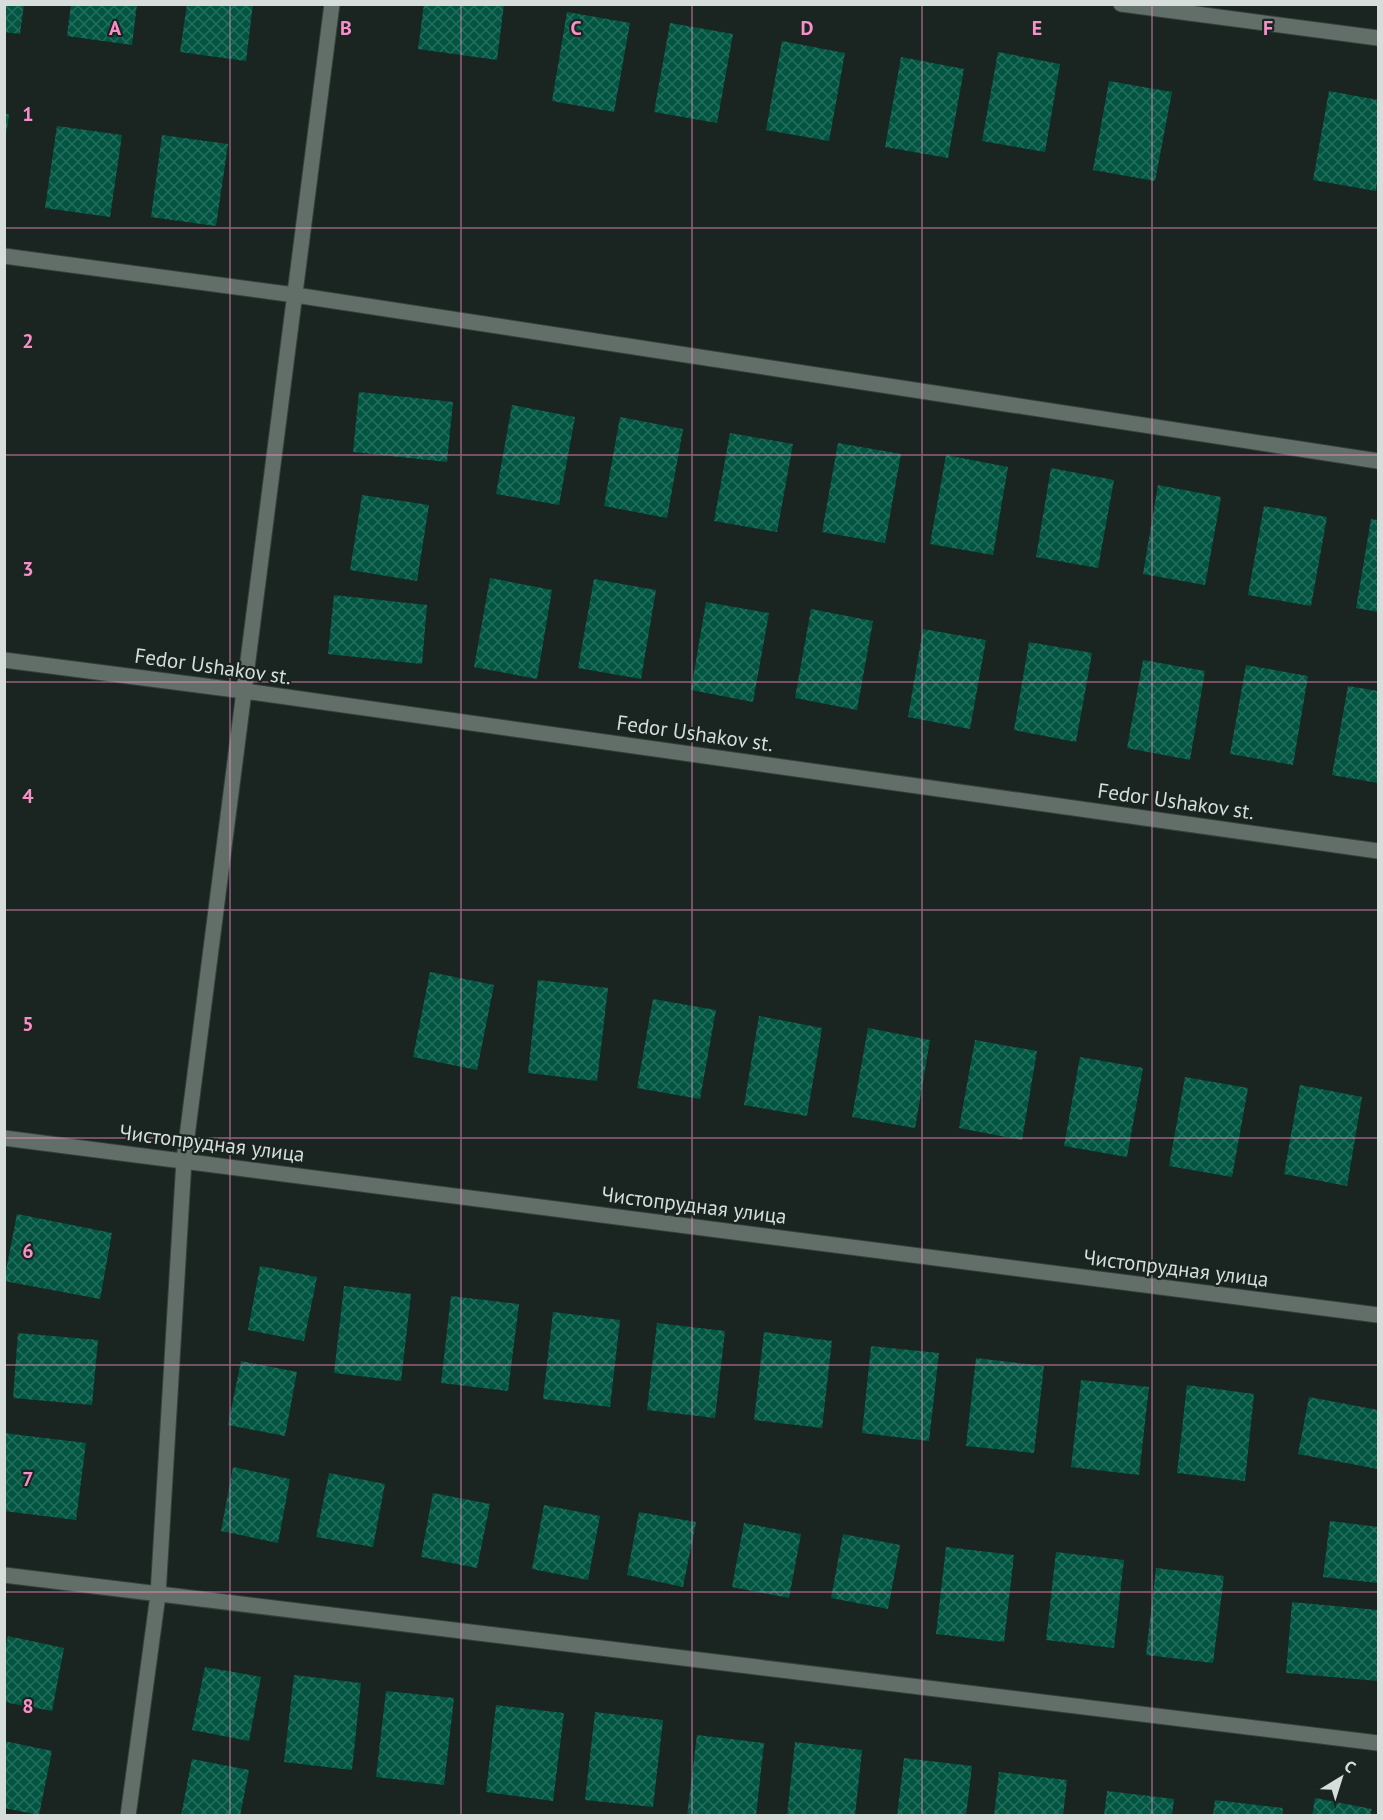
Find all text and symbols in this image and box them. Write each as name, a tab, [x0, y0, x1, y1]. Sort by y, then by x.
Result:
text: A	[109, 15, 122, 41]
text: B	[340, 15, 352, 41]
text: C	[570, 15, 582, 41]
text: D	[801, 15, 814, 41]
text: E	[1032, 15, 1042, 41]
text: F	[1263, 15, 1273, 41]
text: 1	[22, 101, 34, 127]
text: 2	[22, 328, 34, 354]
text: 3	[22, 556, 34, 582]
street label: Fedor Ushakov st.	[133, 642, 293, 690]
street label: Fedor Ushakov st.	[615, 709, 775, 757]
street label: Fedor Ushakov st.	[1096, 777, 1256, 825]
text: 4	[22, 783, 34, 809]
text: 5	[22, 1011, 34, 1037]
street label: Чистопрудная улица	[118, 1118, 306, 1168]
street label: Чистопрудная улица	[600, 1180, 788, 1230]
text: 6	[22, 1238, 34, 1264]
street label: Чистопрудная улица	[1082, 1243, 1270, 1293]
text: 7	[22, 1466, 34, 1492]
text: 8	[22, 1693, 34, 1719]
north arrow	[1311, 1748, 1371, 1808]
text: С	[1341, 1756, 1360, 1777]

